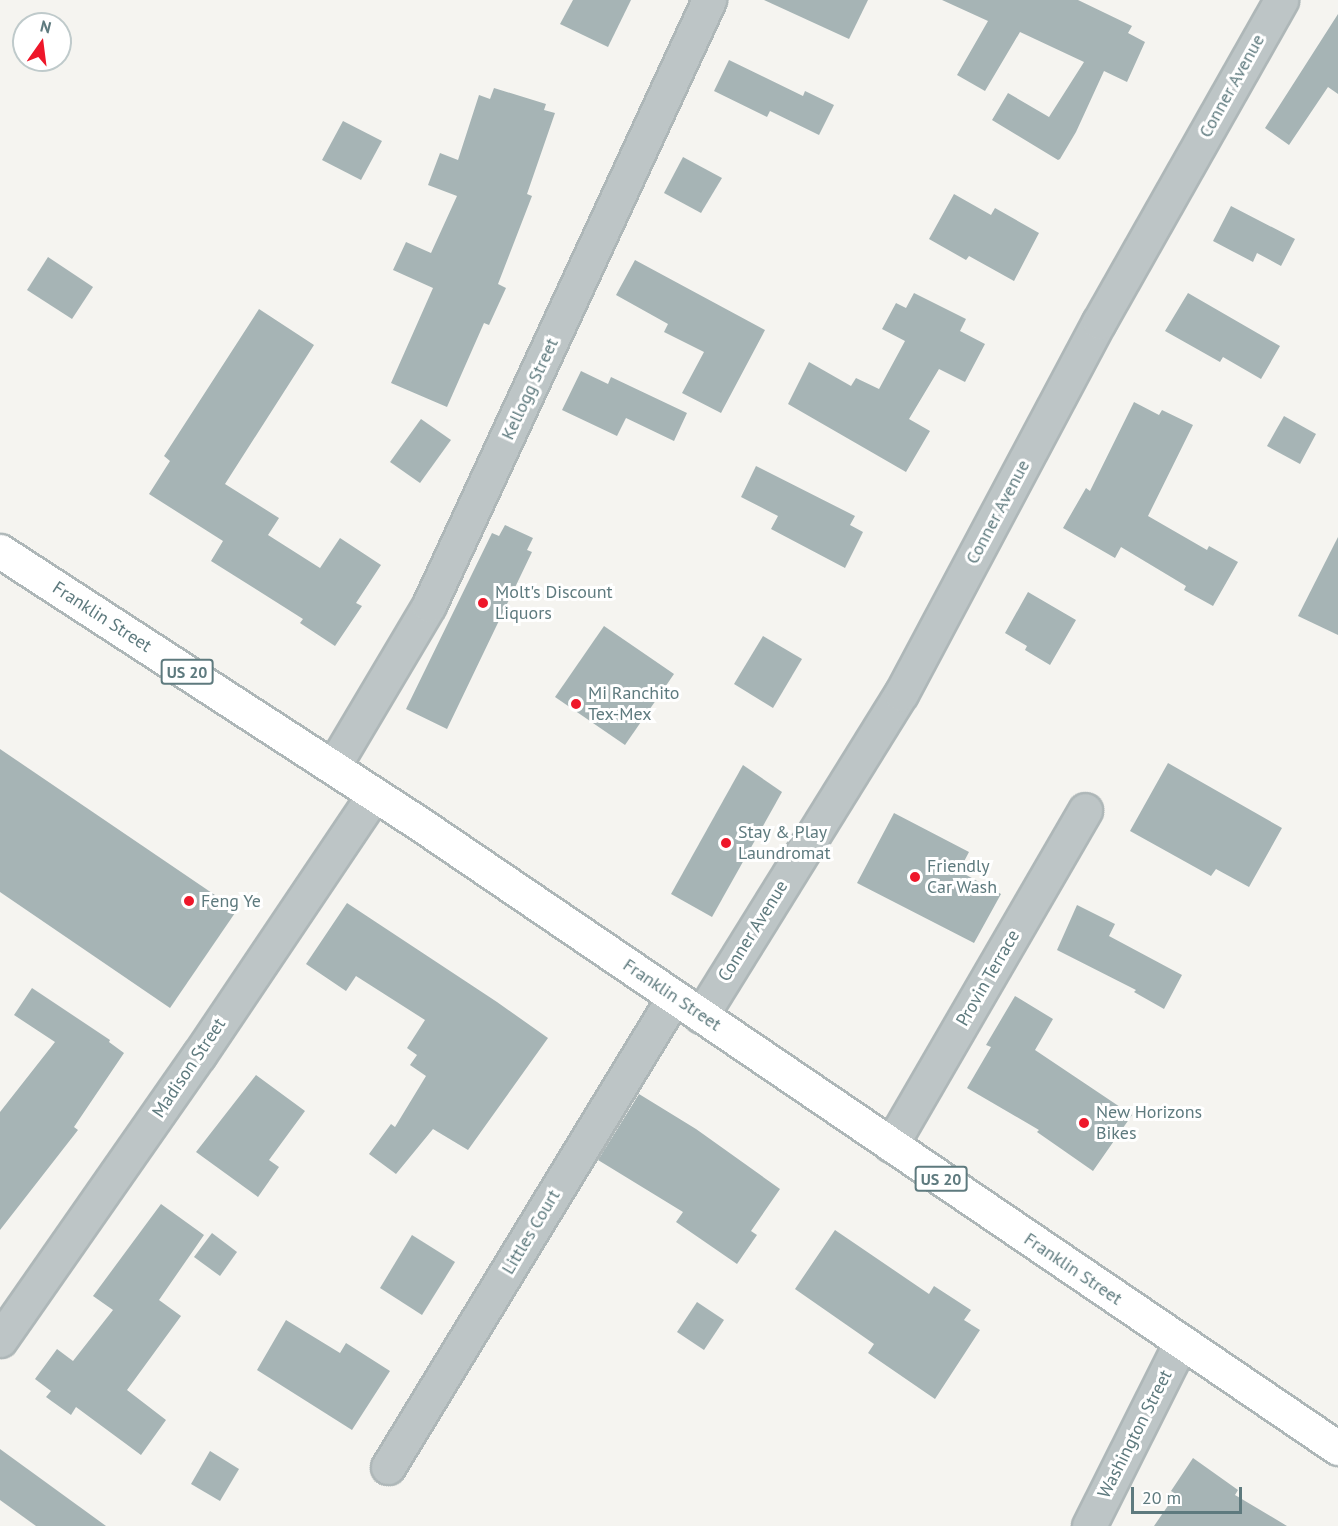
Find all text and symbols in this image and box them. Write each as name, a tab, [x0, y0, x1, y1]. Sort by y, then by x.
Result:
north arrow	[12, 12, 72, 72]
text: N	[38, 15, 53, 37]
street label: Conner Avenue	[1195, 30, 1269, 142]
street label: Kellogg Street	[497, 335, 563, 443]
street label: Conner Avenue	[961, 456, 1035, 568]
street label: Franklin Street	[49, 577, 155, 657]
place label: Molt's Discount Liquors	[495, 582, 613, 624]
marker: Molt's Discount Liquors	[476, 596, 490, 610]
road number: US 20	[160, 659, 214, 685]
place label: Mi Ranchito Tex-Mex	[588, 683, 680, 726]
marker: Mi Ranchito Tex-Mex	[569, 697, 583, 711]
place label: Stay & Play Laundromat	[738, 822, 831, 864]
marker: Stay & Play Laundromat	[719, 836, 733, 850]
place label: Friendly Car Wash	[927, 856, 997, 898]
marker: Friendly Car Wash	[908, 870, 922, 884]
street label: Conner Avenue	[713, 876, 793, 986]
place label: Feng Ye	[201, 890, 261, 912]
marker: Feng Ye	[182, 894, 196, 908]
street label: Provin Terrace	[952, 926, 1024, 1030]
street label: Franklin Street	[619, 954, 725, 1036]
street label: Madison Street	[148, 1014, 230, 1122]
place label: New Horizons Bikes	[1096, 1102, 1203, 1144]
marker: New Horizons Bikes	[1077, 1116, 1091, 1130]
road number: US 20	[914, 1166, 968, 1192]
street label: Littles Court	[497, 1186, 565, 1278]
street label: Franklin Street	[1020, 1228, 1126, 1310]
street label: Washington Street	[1093, 1366, 1177, 1502]
scale bar	[1134, 1475, 1245, 1513]
text: 20 m	[1142, 1486, 1181, 1509]

